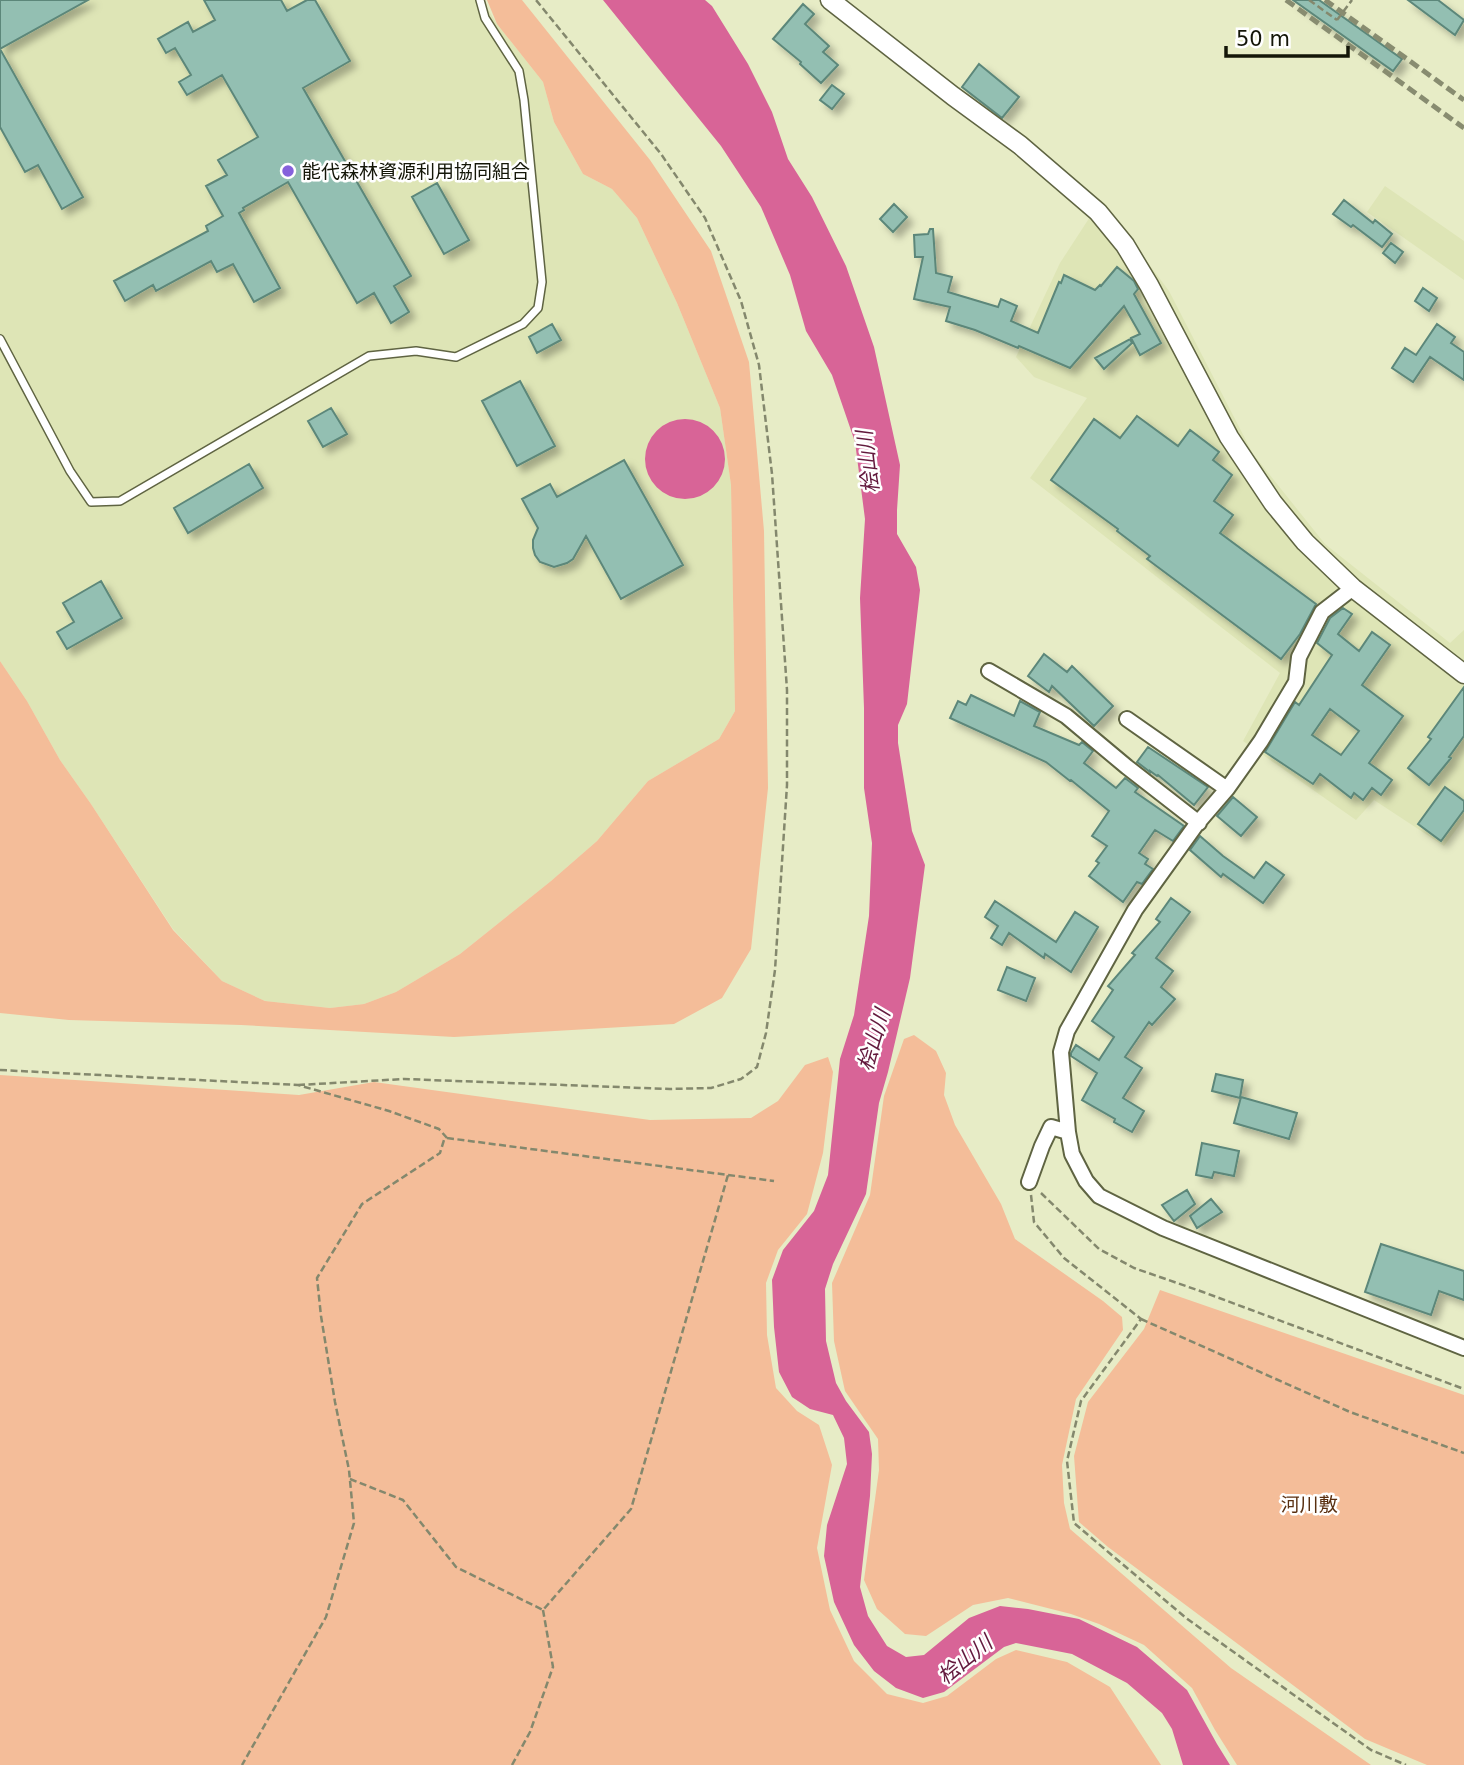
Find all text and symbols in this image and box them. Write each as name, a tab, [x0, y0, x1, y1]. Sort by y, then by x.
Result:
scale bar	[1226, 14, 1348, 58]
text: 50 m	[1236, 27, 1290, 51]
place label: 能代森林資源利用協同組合	[302, 160, 530, 182]
marker: 能代森林資源利用協同組合	[280, 163, 296, 179]
water label: 桧山川	[852, 427, 884, 495]
water label: 桧山川	[853, 1004, 895, 1074]
park label: 河川敷	[1280, 1493, 1338, 1515]
water label: 桧山川	[933, 1630, 999, 1689]

